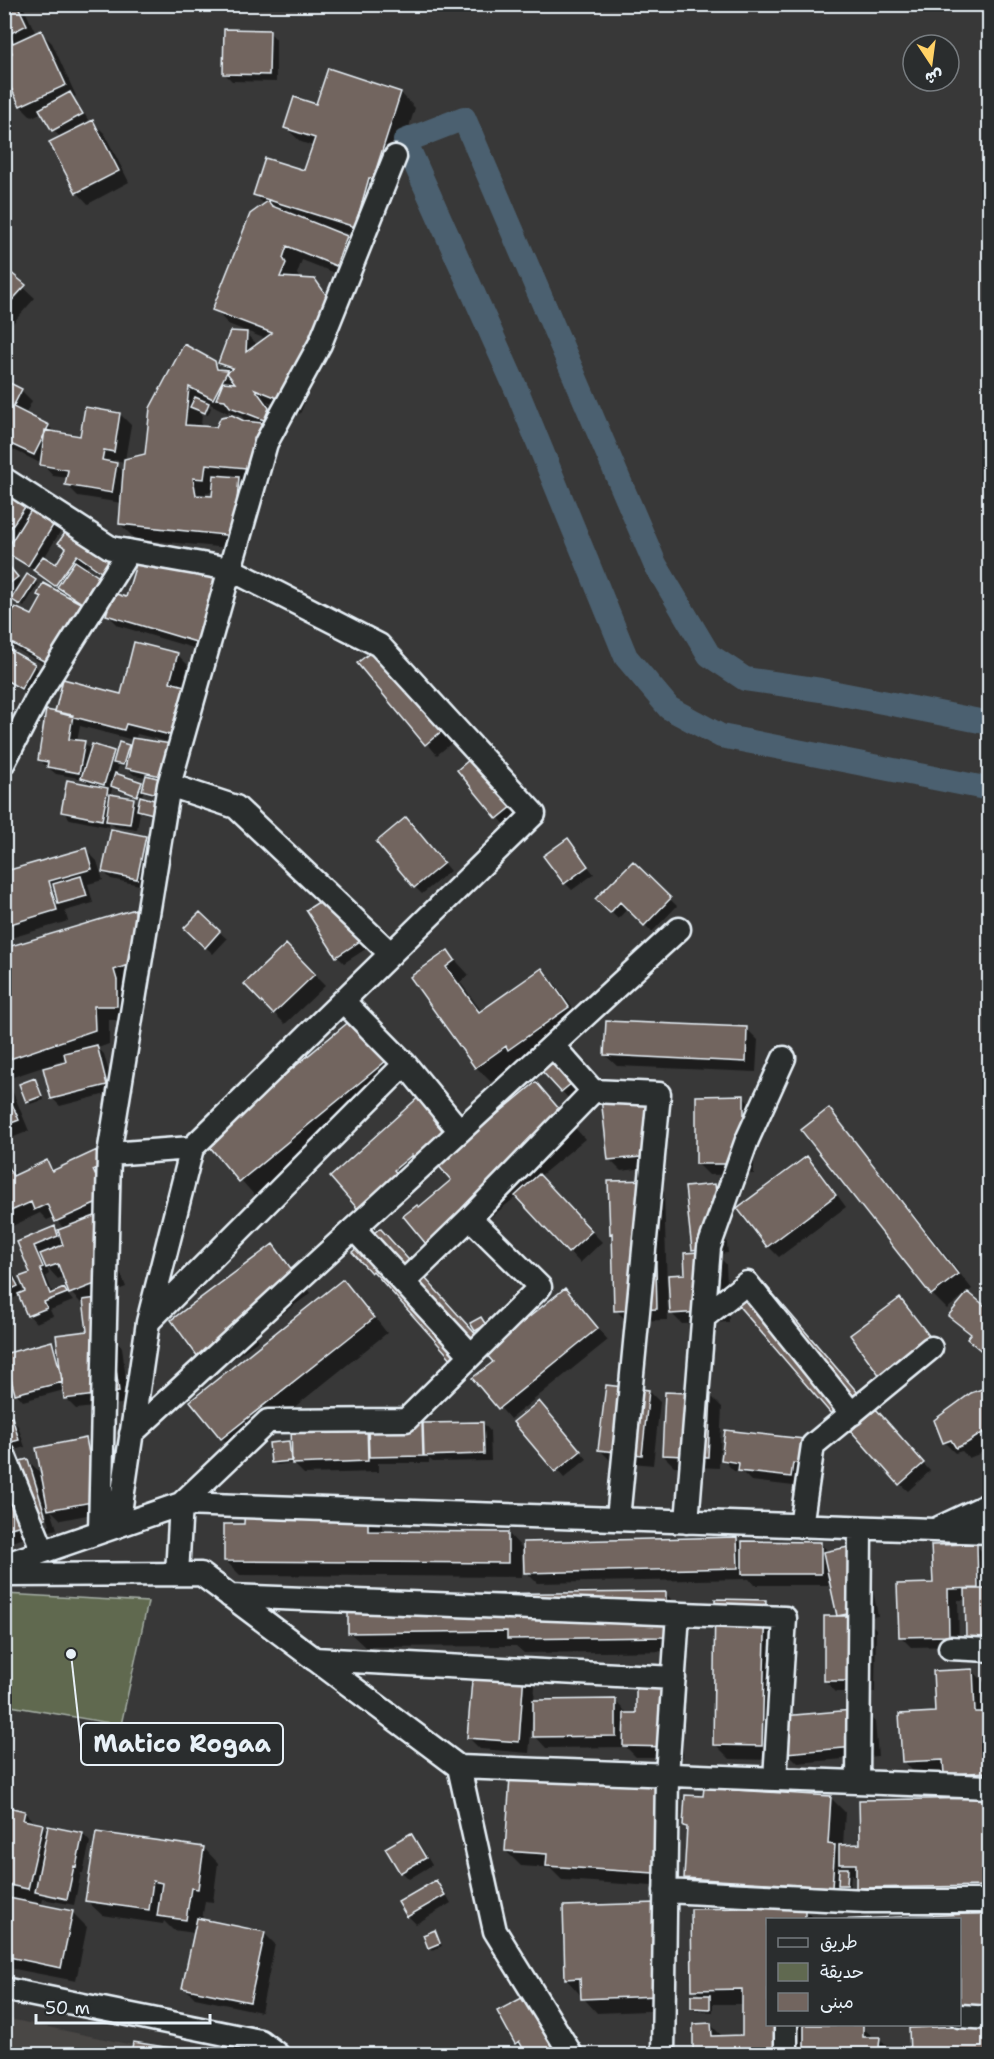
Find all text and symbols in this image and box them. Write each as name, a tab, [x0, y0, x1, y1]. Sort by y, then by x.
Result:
north arrow	[901, 33, 961, 93]
text: ش	[923, 65, 945, 89]
callout: Matico Rogaa	[81, 1723, 283, 1765]
text: Matico Rogaa	[93, 1728, 271, 1760]
legend	[766, 1918, 961, 2026]
text: طريق	[820, 1930, 858, 1954]
text: حديقة	[820, 1960, 864, 1984]
scale bar	[36, 1987, 210, 2025]
text: مبنى	[820, 1990, 854, 2014]
text: 50 m	[45, 1996, 90, 2020]

